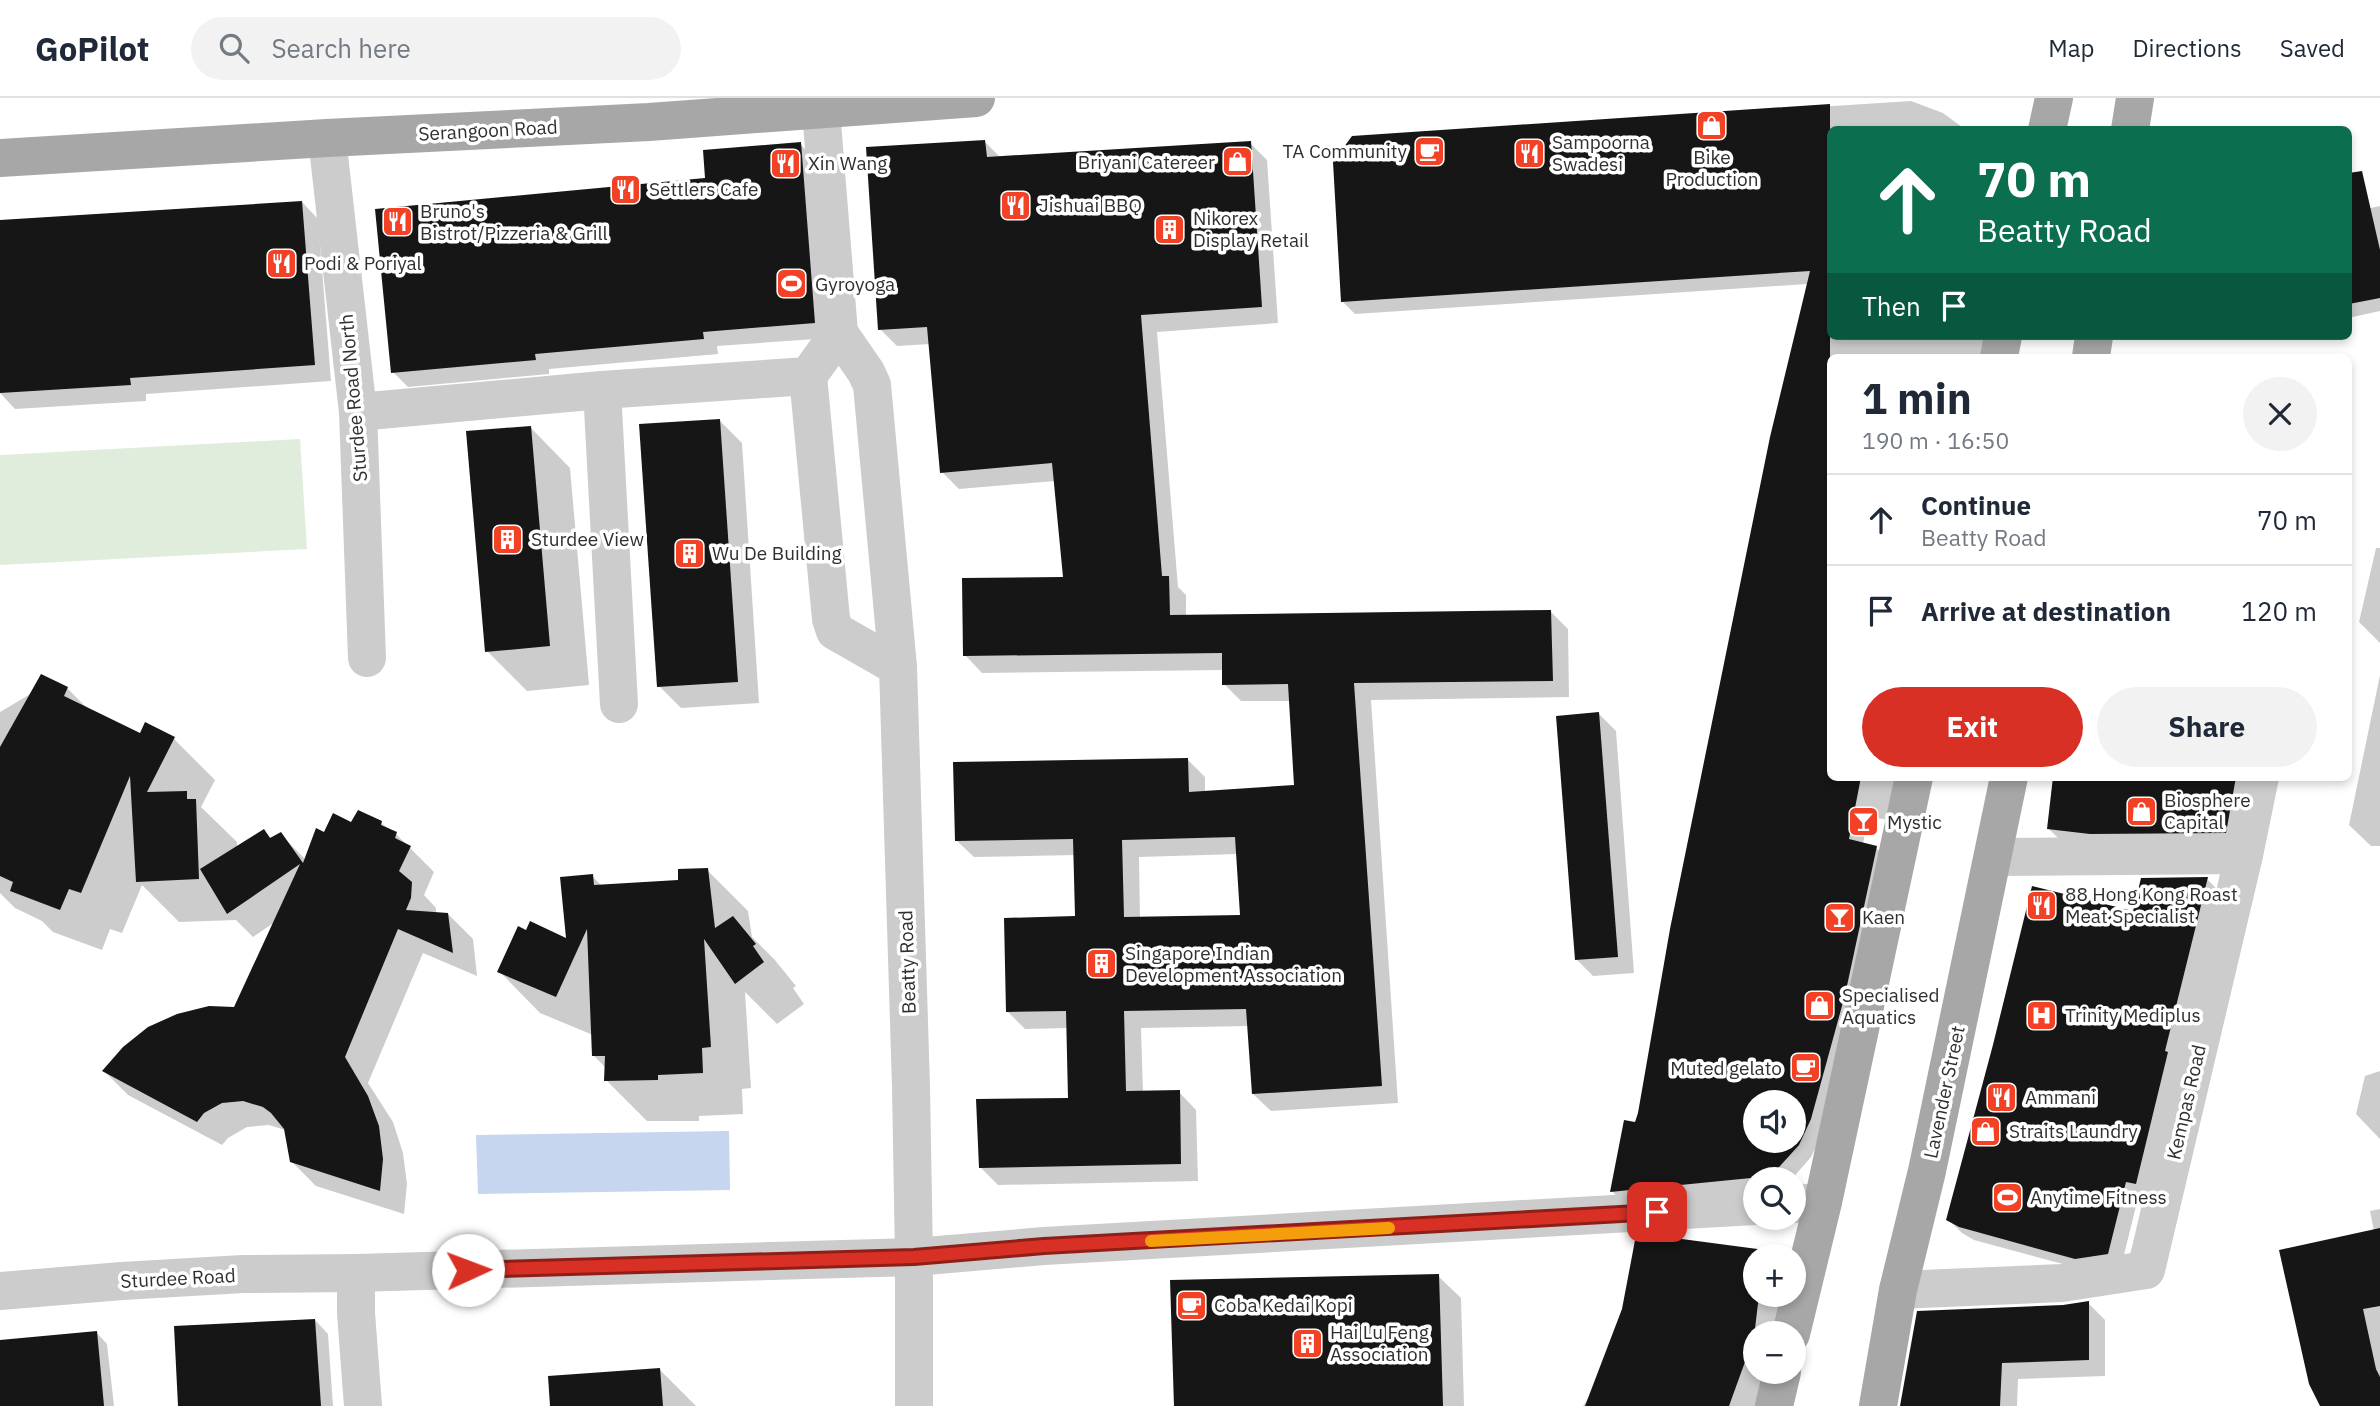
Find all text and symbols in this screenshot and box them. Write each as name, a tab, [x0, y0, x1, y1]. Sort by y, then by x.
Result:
search box	[191, 17, 681, 80]
text: GoPilot	[35, 27, 149, 70]
icon: search	[215, 29, 253, 67]
text: Search here	[271, 31, 411, 65]
text: Map	[2048, 32, 2094, 64]
text: Directions	[2132, 32, 2242, 64]
text: Saved	[2280, 32, 2345, 64]
shop icon: Bike Production	[1695, 109, 1729, 143]
street label: Serangoon Road	[418, 114, 558, 146]
place label: Sampoorna Swadesi	[1552, 130, 1650, 176]
cafe icon: TA Community	[1413, 134, 1447, 168]
restaurant icon: Sampoorna Swadesi	[1512, 136, 1546, 170]
place label: TA Community	[1283, 139, 1408, 163]
shop icon: Briyani Catereer	[1221, 145, 1255, 179]
place label: Bike Production	[1665, 145, 1759, 191]
restaurant icon: Xin Wang	[768, 146, 802, 180]
text: 70 m	[1977, 147, 2091, 210]
place label: Briyani Catereer	[1078, 150, 1215, 174]
place label: Xin Wang	[808, 151, 887, 175]
icon: ahead	[1862, 154, 1953, 245]
restaurant icon: Settlers Cafe	[609, 172, 643, 206]
place label: Settlers Cafe	[649, 177, 758, 201]
restaurant icon: Jishuai BBQ	[999, 188, 1033, 222]
place label: Jishuai BBQ	[1039, 193, 1142, 217]
place label: Bruno's Bistrot/Pizzeria & Grill	[420, 199, 608, 245]
restaurant icon: Bruno's Bistrot/Pizzeria & Grill	[380, 205, 414, 239]
place label: Nikorex Display Retail	[1193, 206, 1309, 252]
text: Beatty Road	[1977, 209, 2152, 251]
building icon: Nikorex Display Retail	[1153, 212, 1187, 246]
restaurant icon: Podi & Poriyal	[264, 246, 298, 280]
place label: Podi & Poriyal	[304, 251, 422, 275]
sports icon: Gyroyoga	[775, 267, 809, 301]
place label: Gyroyoga	[815, 272, 895, 296]
icon: arrive	[1935, 287, 1973, 325]
text: Then	[1862, 289, 1921, 323]
street label: Sturdee Road North	[334, 313, 372, 483]
text: 1 min	[1862, 371, 1972, 426]
button: close	[2243, 377, 2317, 451]
text: 190 m · 16:50	[1862, 425, 2009, 455]
text: Continue	[1921, 488, 2031, 522]
icon: ahead	[1862, 501, 1900, 539]
text: 70 m	[2257, 503, 2317, 537]
building icon: Sturdee View	[491, 522, 525, 556]
text: Beatty Road	[1921, 522, 2047, 552]
place label: Sturdee View	[531, 527, 644, 551]
building icon: Wu De Building	[672, 536, 706, 570]
place label: Wu De Building	[712, 541, 842, 565]
icon: arrive	[1862, 592, 1900, 630]
text: Arrive at destination	[1921, 594, 2171, 628]
text: 120 m	[2241, 594, 2317, 628]
button: Exit	[1862, 687, 2083, 767]
button: Share	[2097, 687, 2317, 767]
place label: Biosphere Capital	[2164, 788, 2251, 834]
shop icon: Biosphere Capital	[2124, 794, 2158, 828]
bar icon: Mystic	[1847, 805, 1881, 839]
place label: Mystic	[1887, 810, 1942, 834]
place label: 88 Hong Kong Roast Meat Specialist	[2065, 882, 2238, 928]
restaurant icon: 88 Hong Kong Roast Meat Specialist	[2025, 888, 2059, 922]
bar icon: Kaen	[1822, 900, 1856, 934]
place label: Kaen	[1862, 905, 1905, 929]
street label: Beatty Road	[893, 910, 921, 1014]
place label: Singapore Indian Development Association	[1125, 941, 1342, 987]
building icon: Singapore Indian Development Association	[1085, 947, 1119, 981]
place label: Specialised Aquatics	[1842, 983, 1940, 1029]
shop icon: Specialised Aquatics	[1802, 989, 1836, 1023]
hospital icon: Trinity Mediplus	[2025, 998, 2059, 1032]
place label: Trinity Mediplus	[2065, 1003, 2201, 1027]
street label: Lavender Street	[1918, 1024, 1970, 1160]
street label: Kempas Road	[2161, 1042, 2211, 1162]
cafe icon: Muted gelato	[1788, 1051, 1822, 1085]
place label: Muted gelato	[1670, 1056, 1782, 1080]
restaurant icon: Ammani	[1985, 1080, 2019, 1114]
place label: Ammani	[2025, 1085, 2096, 1109]
map controls	[1743, 1090, 1806, 1384]
button: sound	[1743, 1090, 1806, 1153]
shop icon: Straits Laundry	[1969, 1114, 2003, 1148]
place label: Straits Laundry	[2009, 1119, 2138, 1143]
button: search	[1743, 1167, 1806, 1230]
sports icon: Anytime Fitness	[1990, 1180, 2024, 1214]
pin	[1627, 1182, 1687, 1242]
place label: Anytime Fitness	[2030, 1185, 2167, 1209]
icon: arrive	[1638, 1193, 1676, 1231]
position arrow	[431, 1233, 505, 1307]
button: +	[1743, 1244, 1806, 1307]
street label: Sturdee Road	[120, 1263, 236, 1293]
cafe icon: Coba Kedai Kopi	[1174, 1288, 1208, 1322]
place label: Coba Kedai Kopi	[1214, 1293, 1352, 1317]
place label: Hai Lu Feng Association	[1330, 1320, 1429, 1366]
button: −	[1743, 1321, 1806, 1384]
building icon: Hai Lu Feng Association	[1290, 1326, 1324, 1360]

